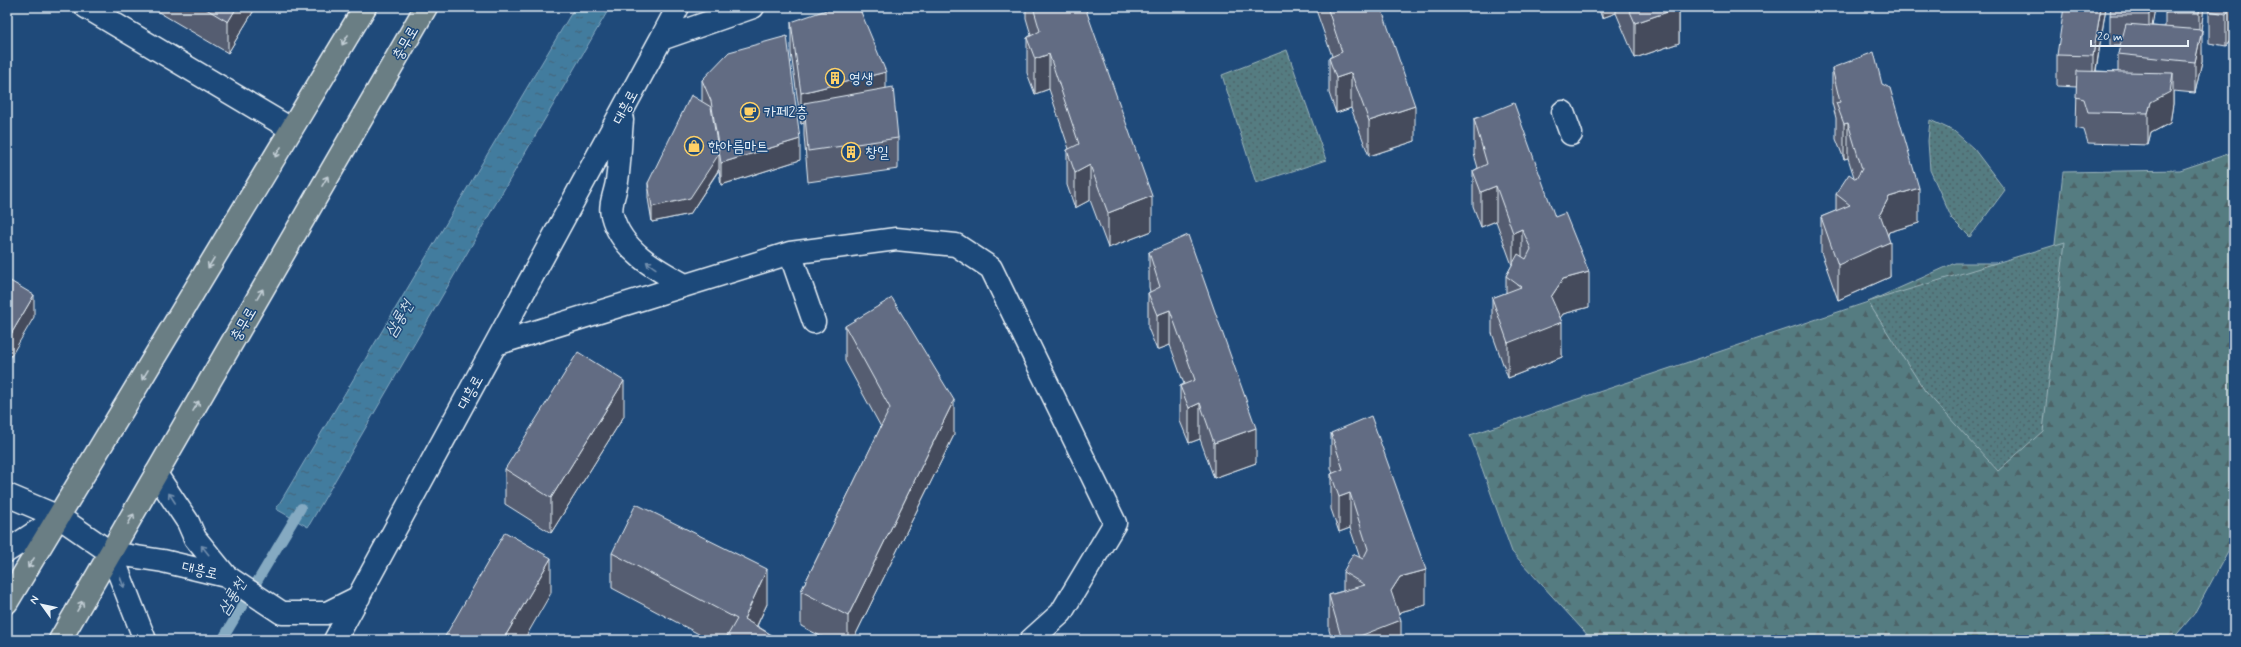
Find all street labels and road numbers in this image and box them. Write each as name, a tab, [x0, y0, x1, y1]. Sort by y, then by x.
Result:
street label: 충무로	[388, 23, 424, 64]
street label: 대흥로	[609, 87, 643, 128]
street label: 충무로	[226, 304, 262, 345]
street label: 대흥로	[453, 372, 488, 413]
street label: 대흥로	[180, 557, 220, 585]

